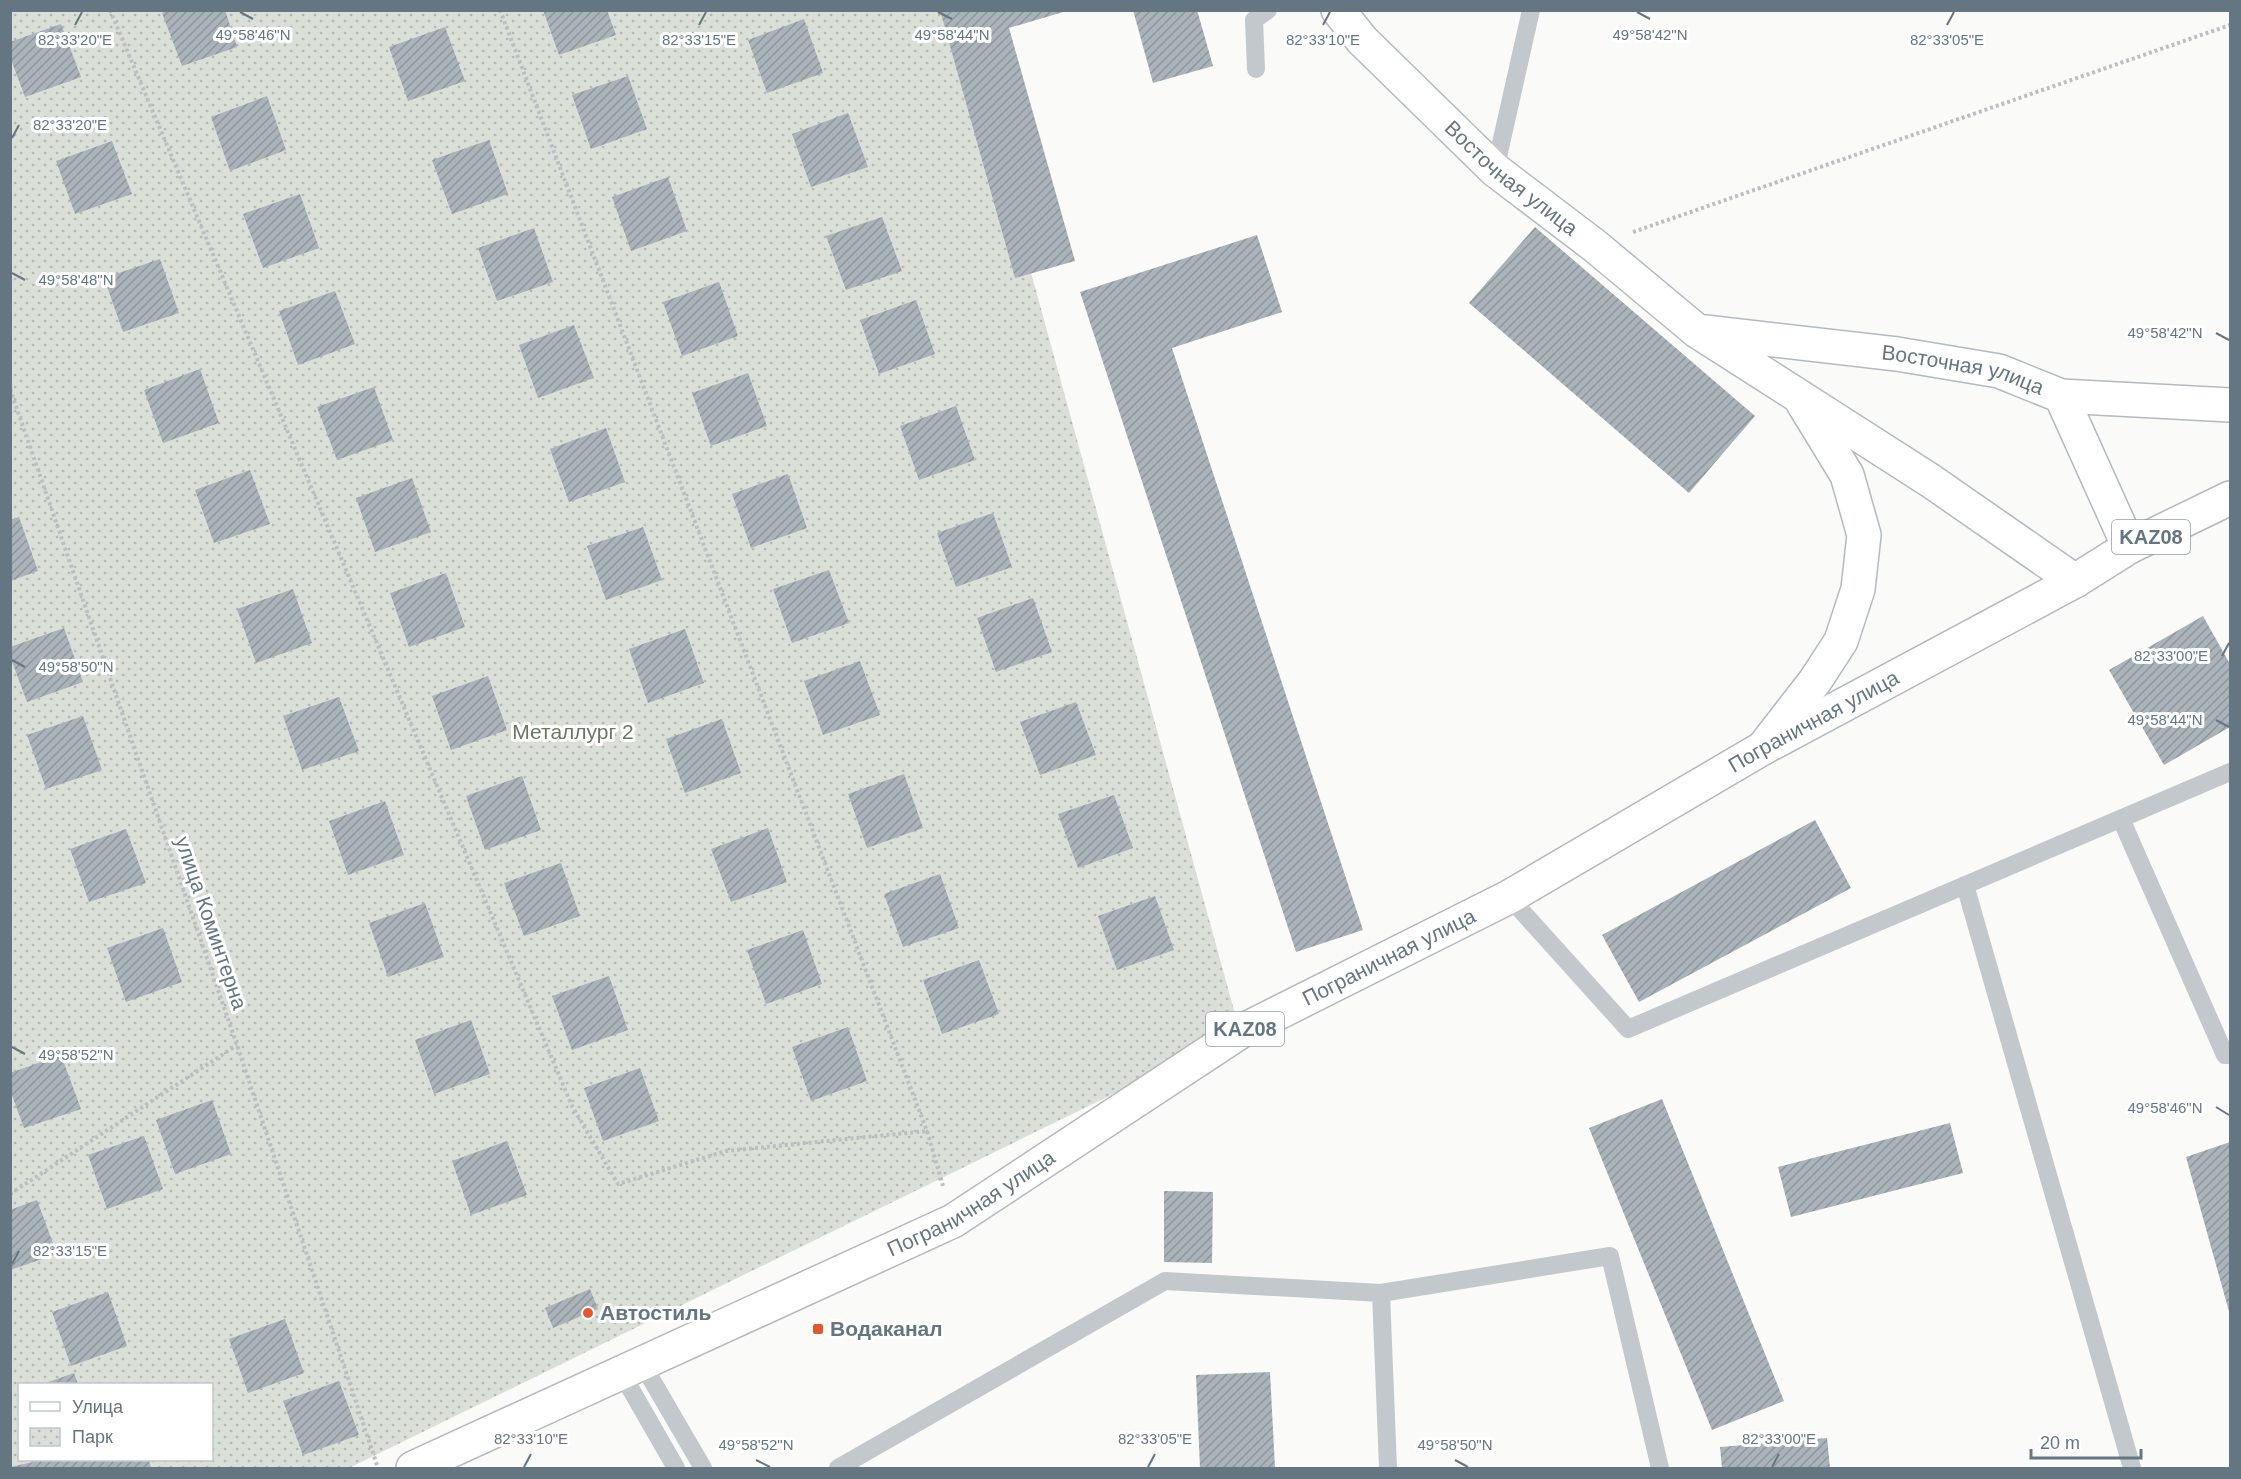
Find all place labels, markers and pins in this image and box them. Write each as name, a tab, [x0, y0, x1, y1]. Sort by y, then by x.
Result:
place label: Автостиль	[600, 1301, 712, 1324]
marker: Автостиль	[581, 1306, 595, 1320]
place label: Водаканал	[830, 1317, 943, 1340]
marker: Водаканал	[811, 1322, 825, 1336]

